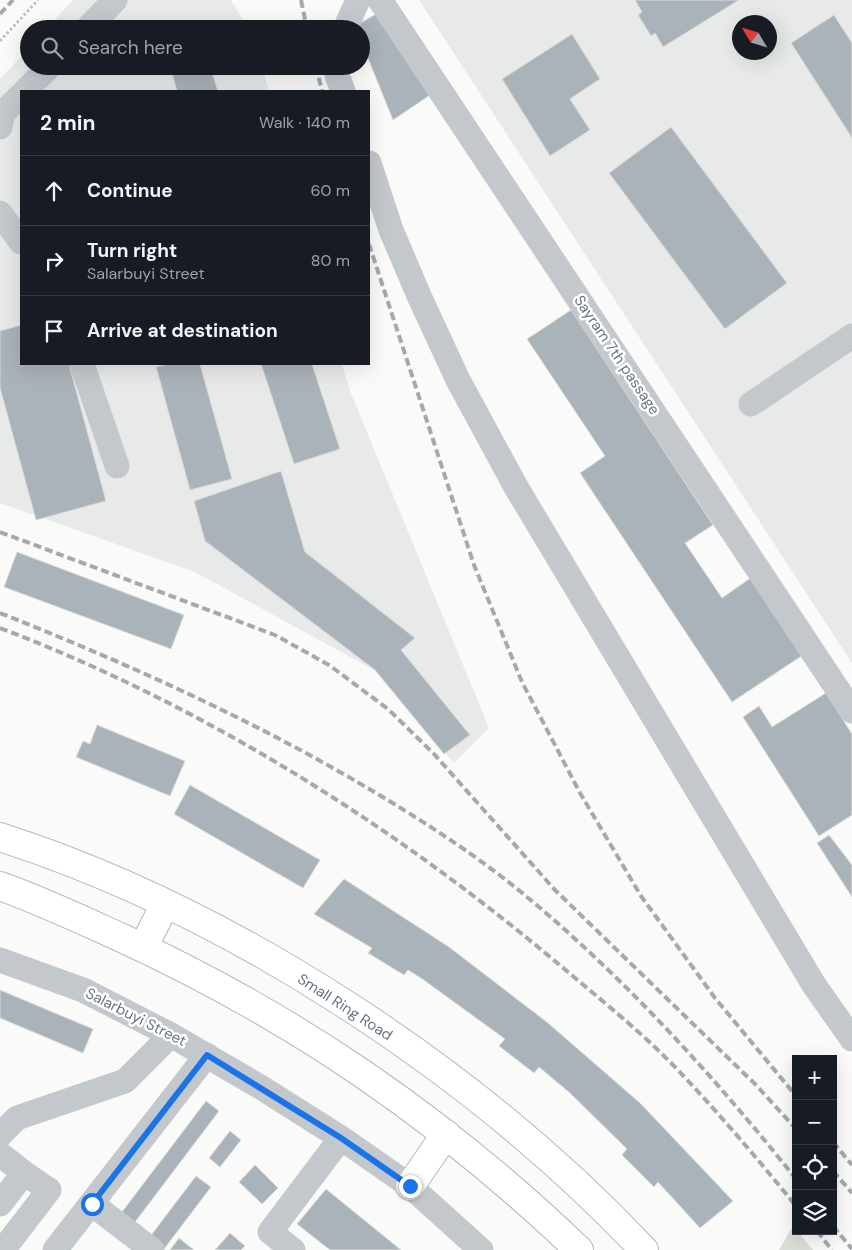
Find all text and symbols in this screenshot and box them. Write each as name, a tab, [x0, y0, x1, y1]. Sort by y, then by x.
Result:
north arrow	[732, 15, 777, 60]
search box	[20, 20, 370, 75]
icon: search	[38, 34, 66, 62]
text: Search here	[78, 35, 183, 60]
text: 2 min	[40, 109, 96, 137]
text: Walk · 140 m	[259, 112, 350, 133]
icon: ahead	[40, 177, 68, 205]
text: Continue	[87, 178, 173, 203]
text: 60 m	[310, 180, 350, 201]
text: Turn right	[87, 238, 177, 263]
icon: right	[40, 247, 68, 275]
text: 80 m	[311, 250, 350, 271]
text: Salarbuyi Street	[87, 263, 205, 284]
street label: Sayram 7th passage	[570, 291, 664, 419]
icon: arrive	[40, 317, 68, 345]
text: Arrive at destination	[87, 318, 278, 343]
street label: Small Ring Road	[294, 969, 396, 1045]
street label: Salarbuyi Street	[82, 983, 190, 1051]
map controls	[792, 1055, 837, 1235]
button: +	[792, 1055, 837, 1100]
button: −	[792, 1100, 837, 1145]
button: locate	[792, 1145, 837, 1190]
route end	[399, 1175, 422, 1198]
button: layers	[792, 1190, 837, 1235]
route start	[81, 1193, 104, 1216]

